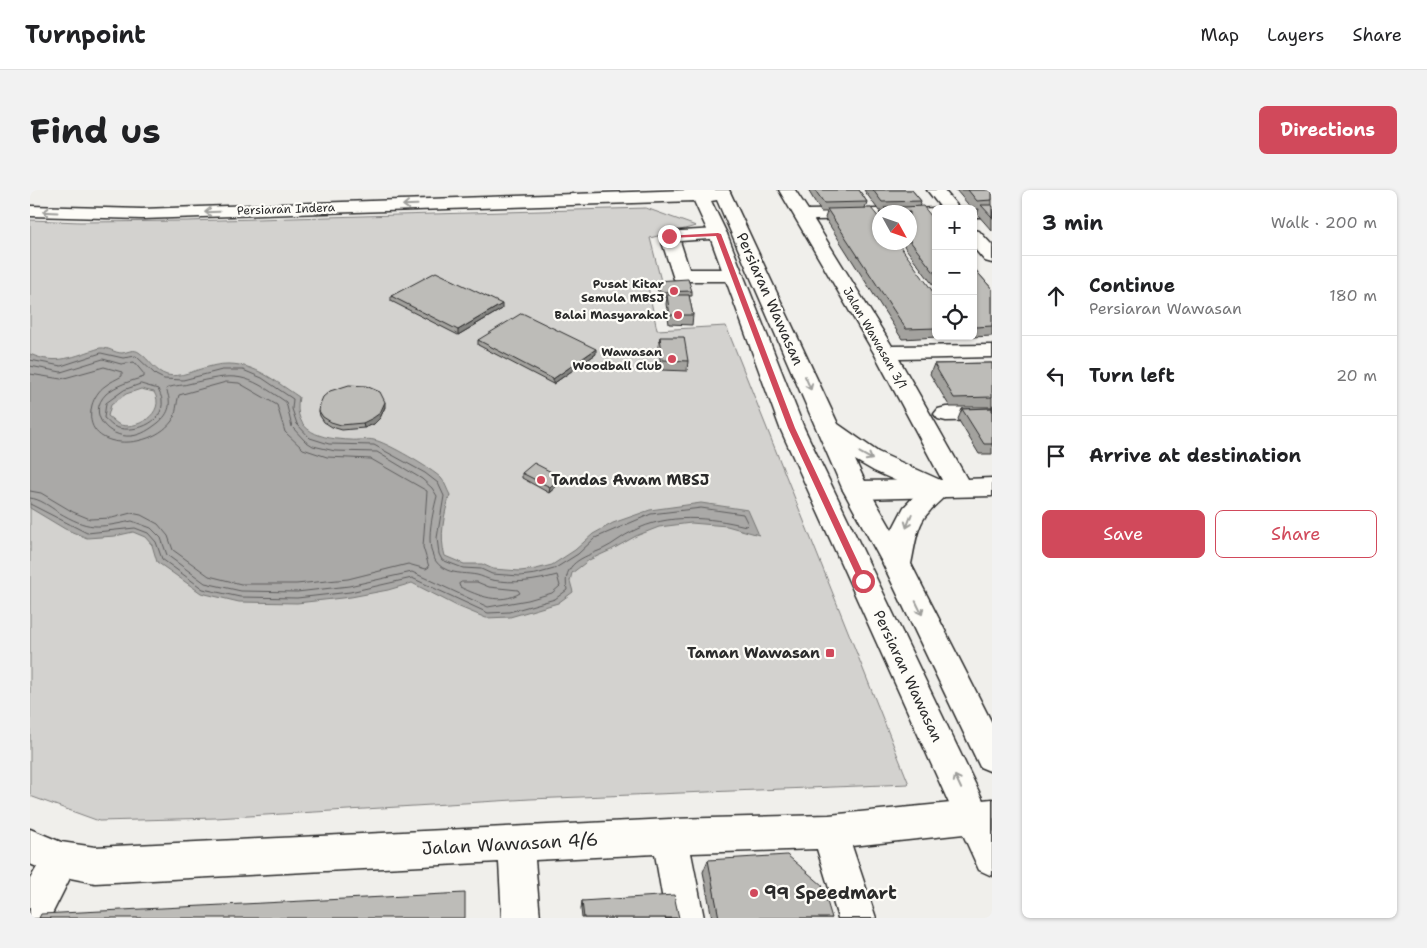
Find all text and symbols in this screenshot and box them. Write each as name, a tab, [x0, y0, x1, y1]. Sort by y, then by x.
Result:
text: Turnpoint	[25, 19, 146, 51]
text: Map	[1201, 23, 1239, 47]
text: Layers	[1267, 23, 1324, 47]
text: Share	[1352, 23, 1402, 47]
button: Directions	[1259, 106, 1397, 154]
text: Find us	[30, 107, 161, 154]
street label: Persiaran Indera	[237, 199, 336, 219]
one-way arrow	[402, 201, 418, 210]
north arrow	[872, 205, 917, 250]
map controls	[932, 205, 977, 340]
button: +	[932, 205, 977, 250]
one-way arrow	[205, 207, 221, 216]
one-way arrow	[42, 208, 58, 217]
text: 3 min	[1042, 209, 1103, 237]
text: Walk · 200 m	[1271, 212, 1377, 233]
route end	[658, 225, 681, 248]
street label: Persiaran Wawasan	[732, 229, 808, 369]
button: −	[932, 250, 977, 295]
text: Continue	[1089, 273, 1175, 298]
place label: Pusat Kitar Semula MBSJ	[581, 276, 665, 306]
icon: ahead	[1042, 282, 1070, 310]
street label: Jalan Wawasan 3/1	[839, 284, 911, 392]
marker: Pusat Kitar Semula MBSJ	[668, 285, 680, 297]
text: 180 m	[1329, 285, 1377, 306]
button: locate	[932, 295, 977, 340]
text: Persiaran Wawasan	[1089, 298, 1242, 319]
place label: Balai Masyarakat	[555, 307, 668, 323]
marker: Balai Masyarakat	[672, 309, 684, 321]
place label: Wawasan Woodball Club	[572, 344, 662, 374]
marker: Wawasan Woodball Club	[666, 353, 678, 365]
icon: left	[1042, 362, 1070, 390]
text: Turn left	[1089, 363, 1175, 388]
text: 20 m	[1336, 365, 1377, 386]
one-way arrow	[804, 375, 813, 390]
icon: arrive	[1042, 442, 1070, 470]
text: Arrive at destination	[1089, 443, 1301, 468]
one-way arrow	[858, 451, 873, 461]
place label: Tandas Awam MBSJ	[551, 470, 710, 490]
marker: Tandas Awam MBSJ	[535, 474, 547, 486]
button: Save	[1042, 510, 1205, 558]
button: Share	[1215, 510, 1377, 558]
one-way arrow	[904, 513, 913, 528]
route start	[852, 570, 875, 593]
one-way arrow	[914, 600, 924, 615]
street label: Persiaran Wawasan	[869, 607, 947, 745]
place label: Taman Wawasan	[687, 643, 820, 663]
marker: Taman Wawasan	[824, 647, 836, 659]
one-way arrow	[952, 775, 962, 790]
street label: Jalan Wawasan 4/6	[421, 827, 599, 861]
place label: 99 Speedmart	[764, 881, 897, 905]
marker: 99 Speedmart	[748, 887, 760, 899]

